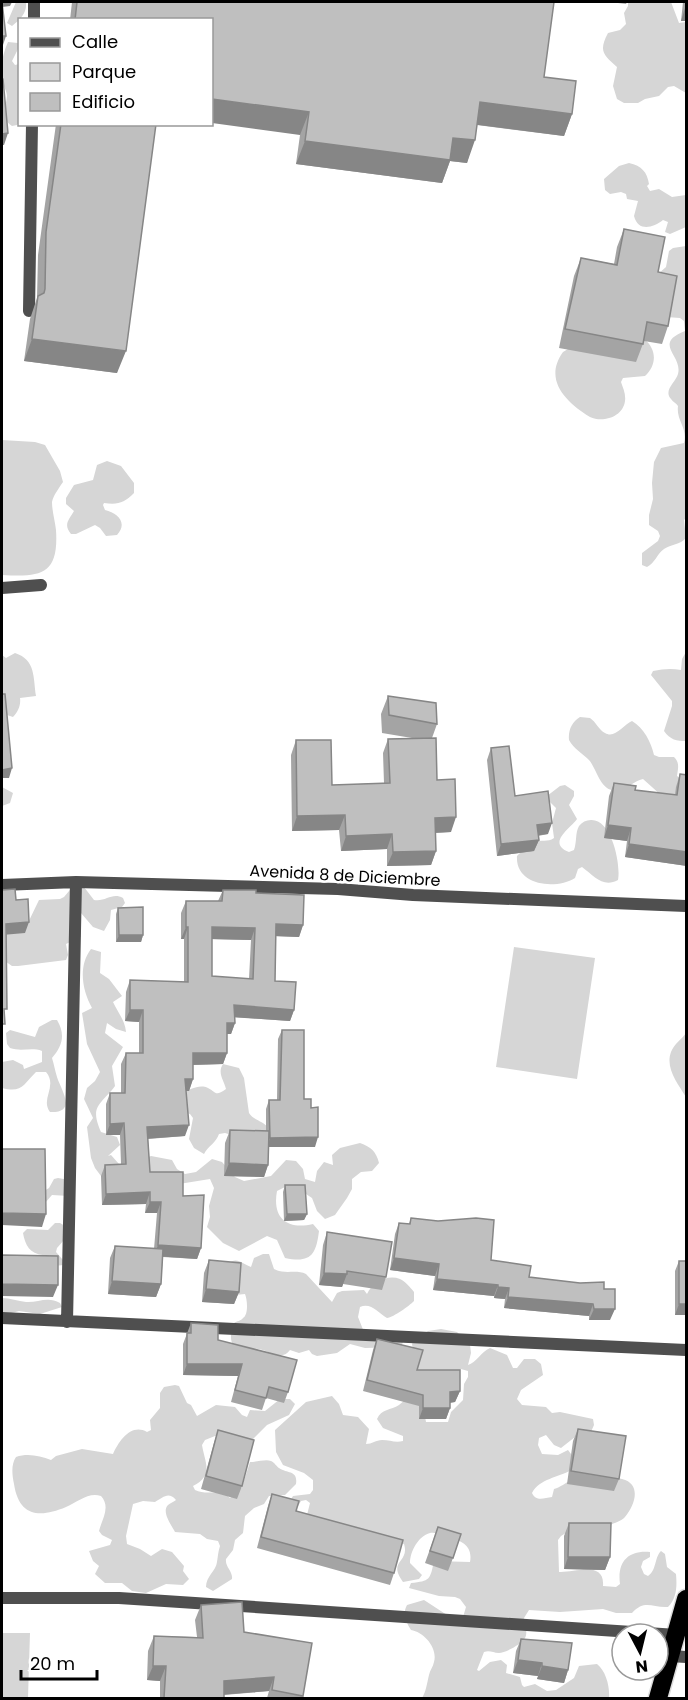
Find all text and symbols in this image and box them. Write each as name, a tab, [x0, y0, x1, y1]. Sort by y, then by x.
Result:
legend	[18, 18, 213, 126]
text: Calle	[72, 29, 118, 54]
text: Parque	[72, 59, 136, 84]
text: Edificio	[72, 89, 135, 114]
street label: Avenida 8 de Diciembre	[249, 859, 441, 892]
north arrow	[610, 1622, 670, 1682]
scale bar	[21, 1643, 98, 1681]
text: 20 m	[30, 1651, 75, 1676]
text: N	[634, 1654, 649, 1679]

